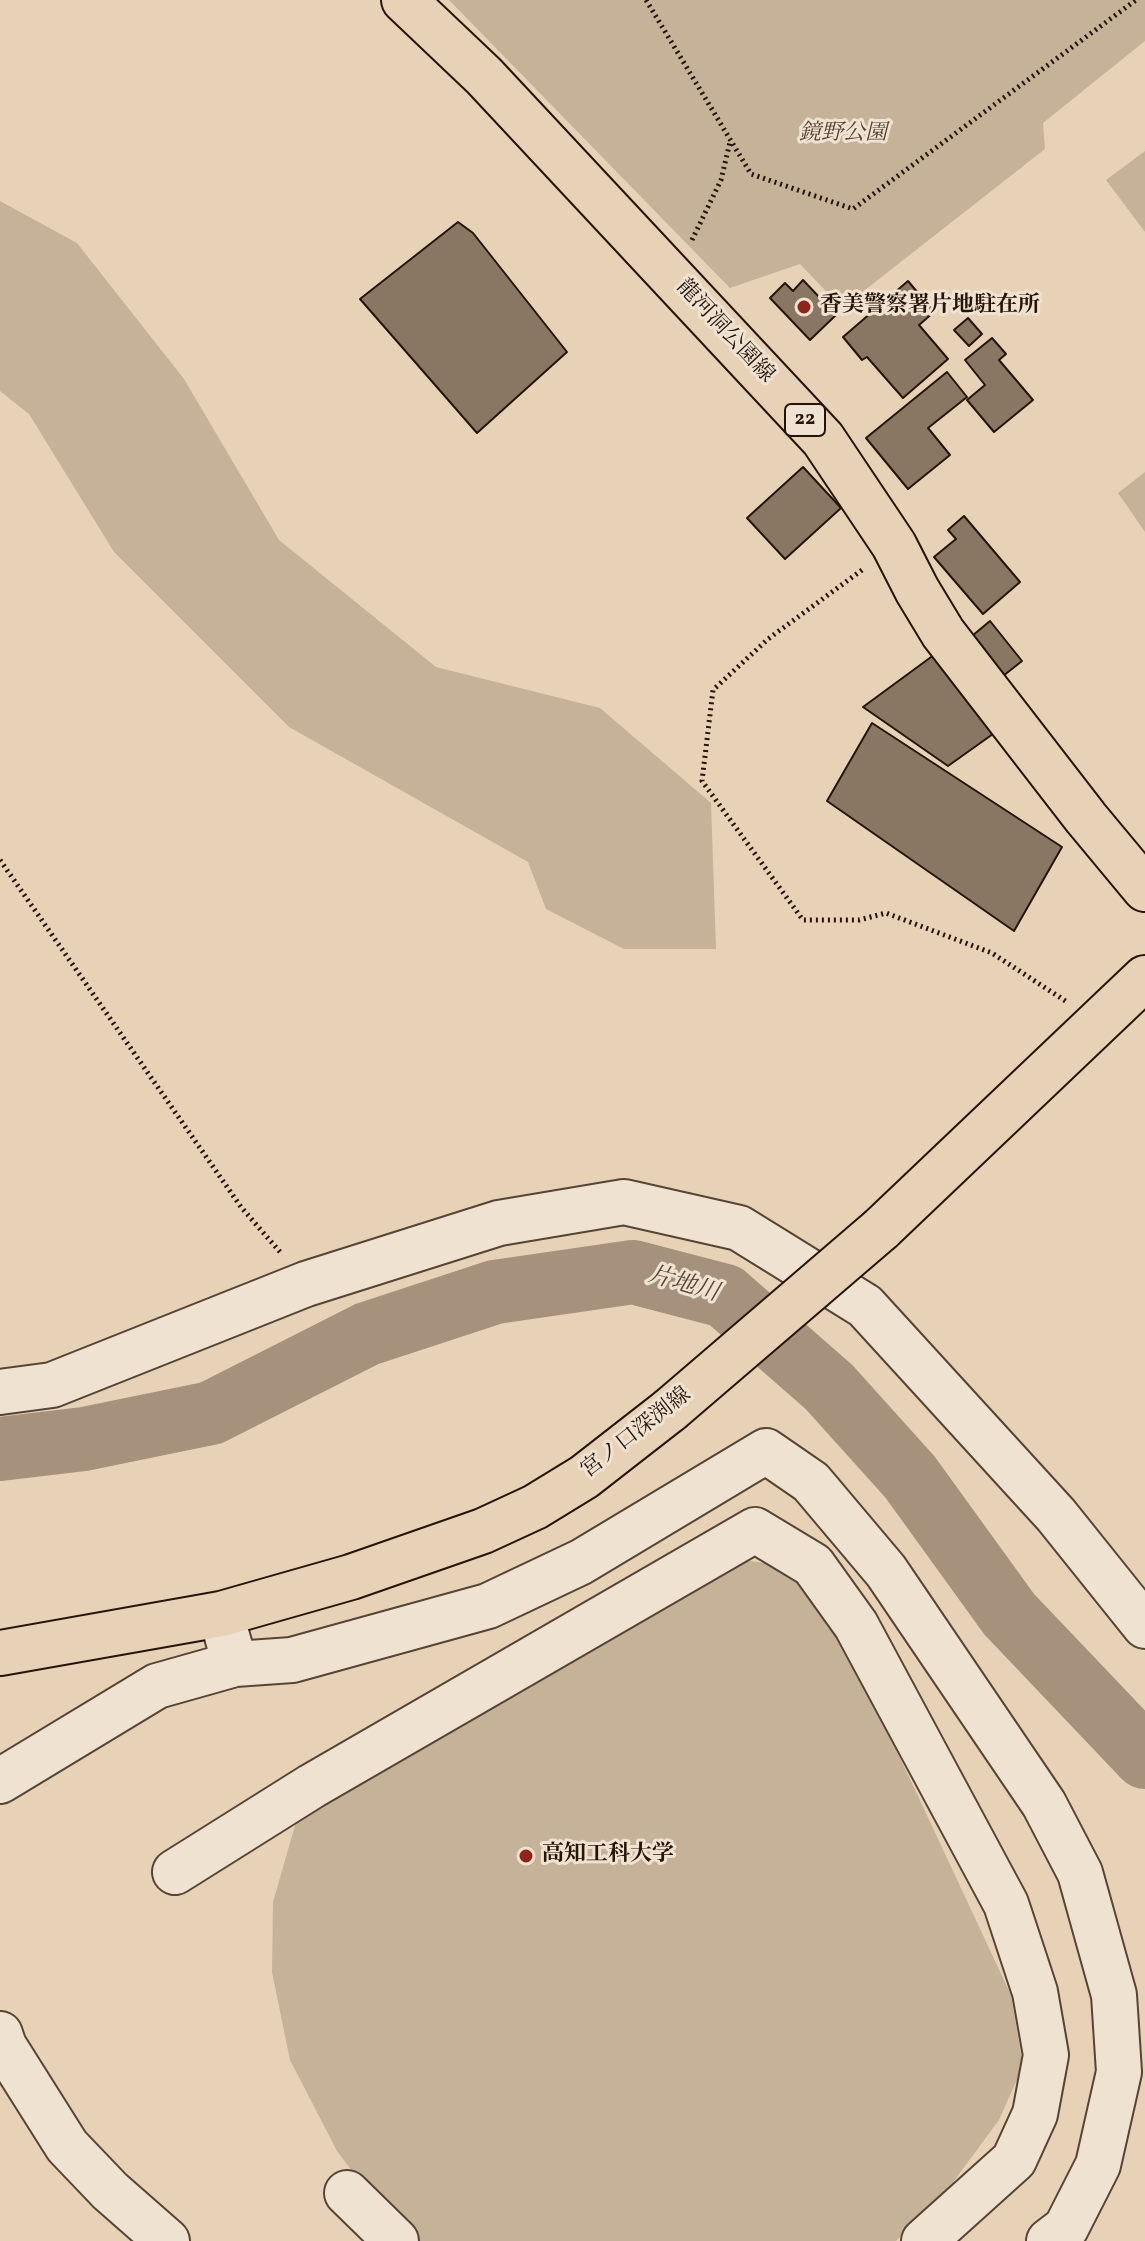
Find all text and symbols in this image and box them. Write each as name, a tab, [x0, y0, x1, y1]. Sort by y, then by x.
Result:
park label: 鏡野公園	[799, 122, 887, 148]
street label: 龍河洞公園線	[669, 275, 779, 389]
place label: 香美警察署片地駐在所	[820, 294, 1040, 320]
marker: 香美警察署片地駐在所	[795, 298, 813, 316]
road number: 22	[785, 404, 825, 436]
water label: 片地川	[644, 1262, 722, 1310]
street label: 宮ノ口深渕線	[577, 1383, 697, 1485]
place label: 高知工科大学	[542, 1843, 674, 1869]
marker: 高知工科大学	[517, 1847, 535, 1865]

